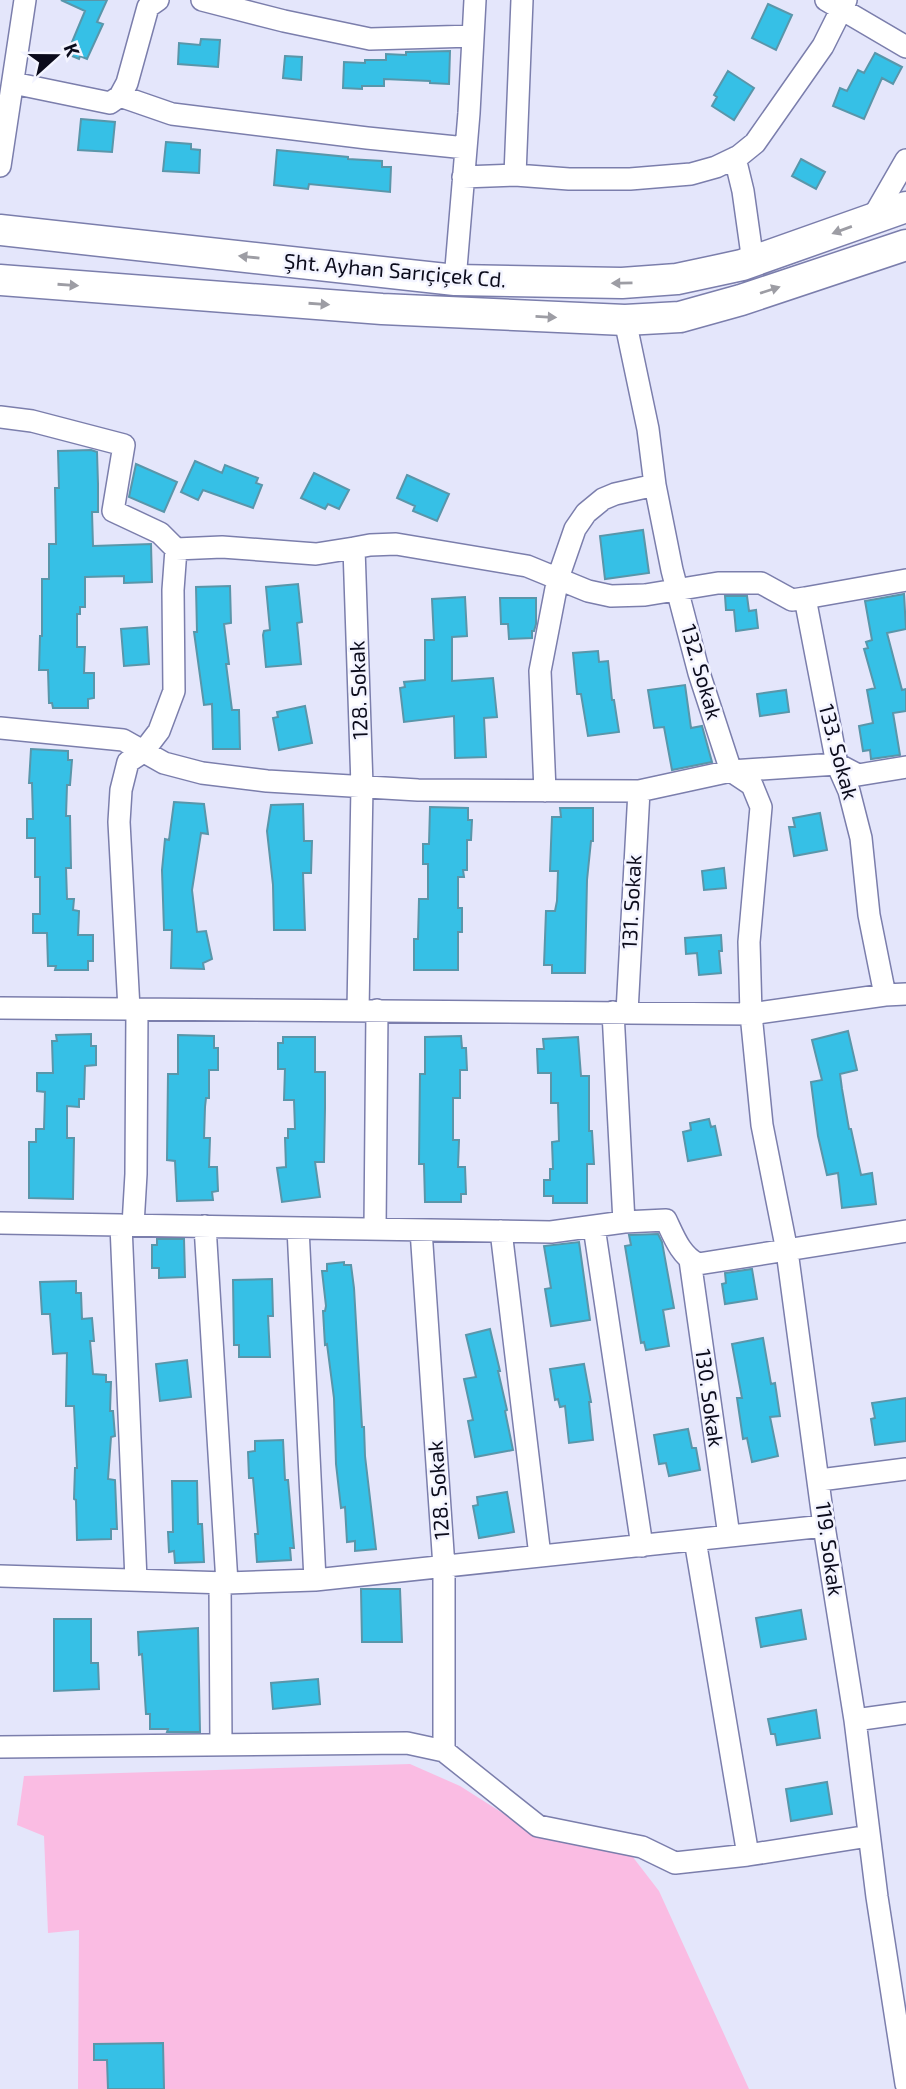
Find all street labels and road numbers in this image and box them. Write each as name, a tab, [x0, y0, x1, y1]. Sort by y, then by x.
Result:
street label: Şht. Ayhan Sarıçiçek Cd.	[283, 247, 507, 294]
street label: 132. Sokak	[677, 621, 728, 722]
street label: 128. Sokak	[343, 640, 372, 740]
street label: 133. Sokak	[815, 701, 864, 802]
street label: 131. Sokak	[616, 854, 645, 950]
street label: 130. Sokak	[691, 1347, 730, 1449]
street label: 128. Sokak	[422, 1440, 453, 1540]
street label: 119. Sokak	[812, 1500, 850, 1598]

